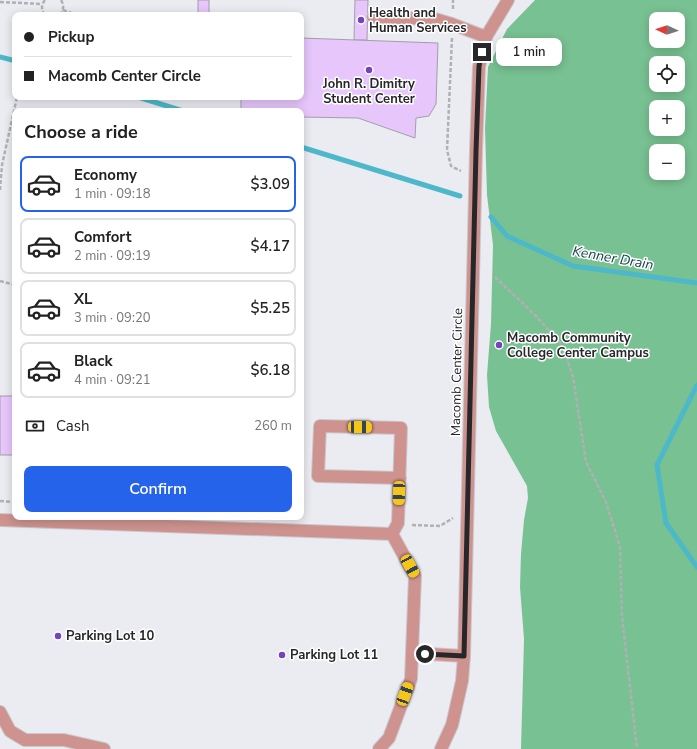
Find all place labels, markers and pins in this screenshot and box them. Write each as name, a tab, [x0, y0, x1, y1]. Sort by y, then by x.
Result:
place label: Health and Human Services	[369, 4, 467, 37]
marker: Health and Human Services	[356, 15, 366, 25]
marker: John R. Dimitry Student Center	[364, 65, 374, 75]
place label: John R. Dimitry Student Center	[322, 75, 416, 108]
place label: Macomb Community College Center Campus	[507, 329, 649, 362]
marker: Macomb Community College Center Campus	[494, 340, 504, 350]
place label: Parking Lot 10	[66, 627, 155, 645]
marker: Parking Lot 10	[53, 631, 63, 641]
place label: Parking Lot 11	[290, 646, 379, 664]
marker: Parking Lot 11	[277, 650, 287, 660]

